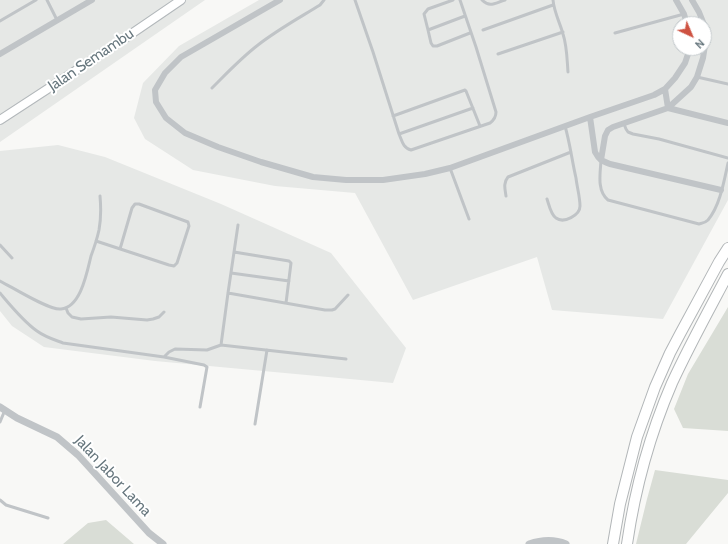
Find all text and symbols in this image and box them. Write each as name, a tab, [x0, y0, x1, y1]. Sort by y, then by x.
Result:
north arrow	[672, 16, 712, 56]
street label: Jalan Semambu	[45, 25, 137, 95]
text: N	[692, 36, 707, 52]
street label: Jalan Jabor Lama	[71, 432, 155, 520]

